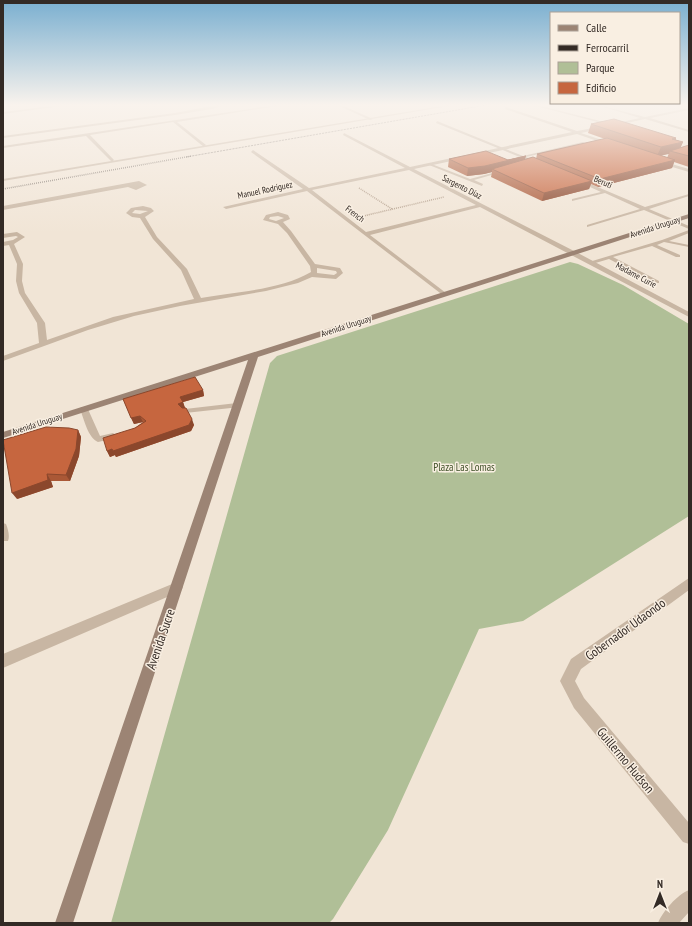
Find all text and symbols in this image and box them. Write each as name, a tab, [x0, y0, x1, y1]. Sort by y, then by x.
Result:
legend	[550, 12, 680, 104]
text: Calle	[586, 20, 607, 35]
text: Ferrocarril	[586, 40, 629, 55]
text: Parque	[586, 60, 615, 75]
text: Edificio	[586, 80, 616, 95]
street label: Sargento Díaz	[440, 172, 484, 201]
street label: Beruti	[592, 173, 614, 190]
street label: Manuel Rodríguez	[236, 178, 293, 201]
street label: French	[344, 203, 367, 224]
street label: Avenida Uruguay	[628, 213, 682, 240]
street label: Madame Curie	[614, 259, 659, 290]
street label: Avenida Uruguay	[319, 312, 373, 339]
street label: Avenida Uruguay	[10, 410, 64, 437]
park label: Plaza Las Lomas	[433, 460, 495, 474]
street label: Gobernador Udaondo	[582, 594, 669, 664]
street label: Avenida Sucre	[142, 607, 179, 672]
street label: Guillermo Hudson	[593, 724, 658, 797]
north arrow	[640, 874, 680, 914]
text: N	[657, 877, 663, 891]

